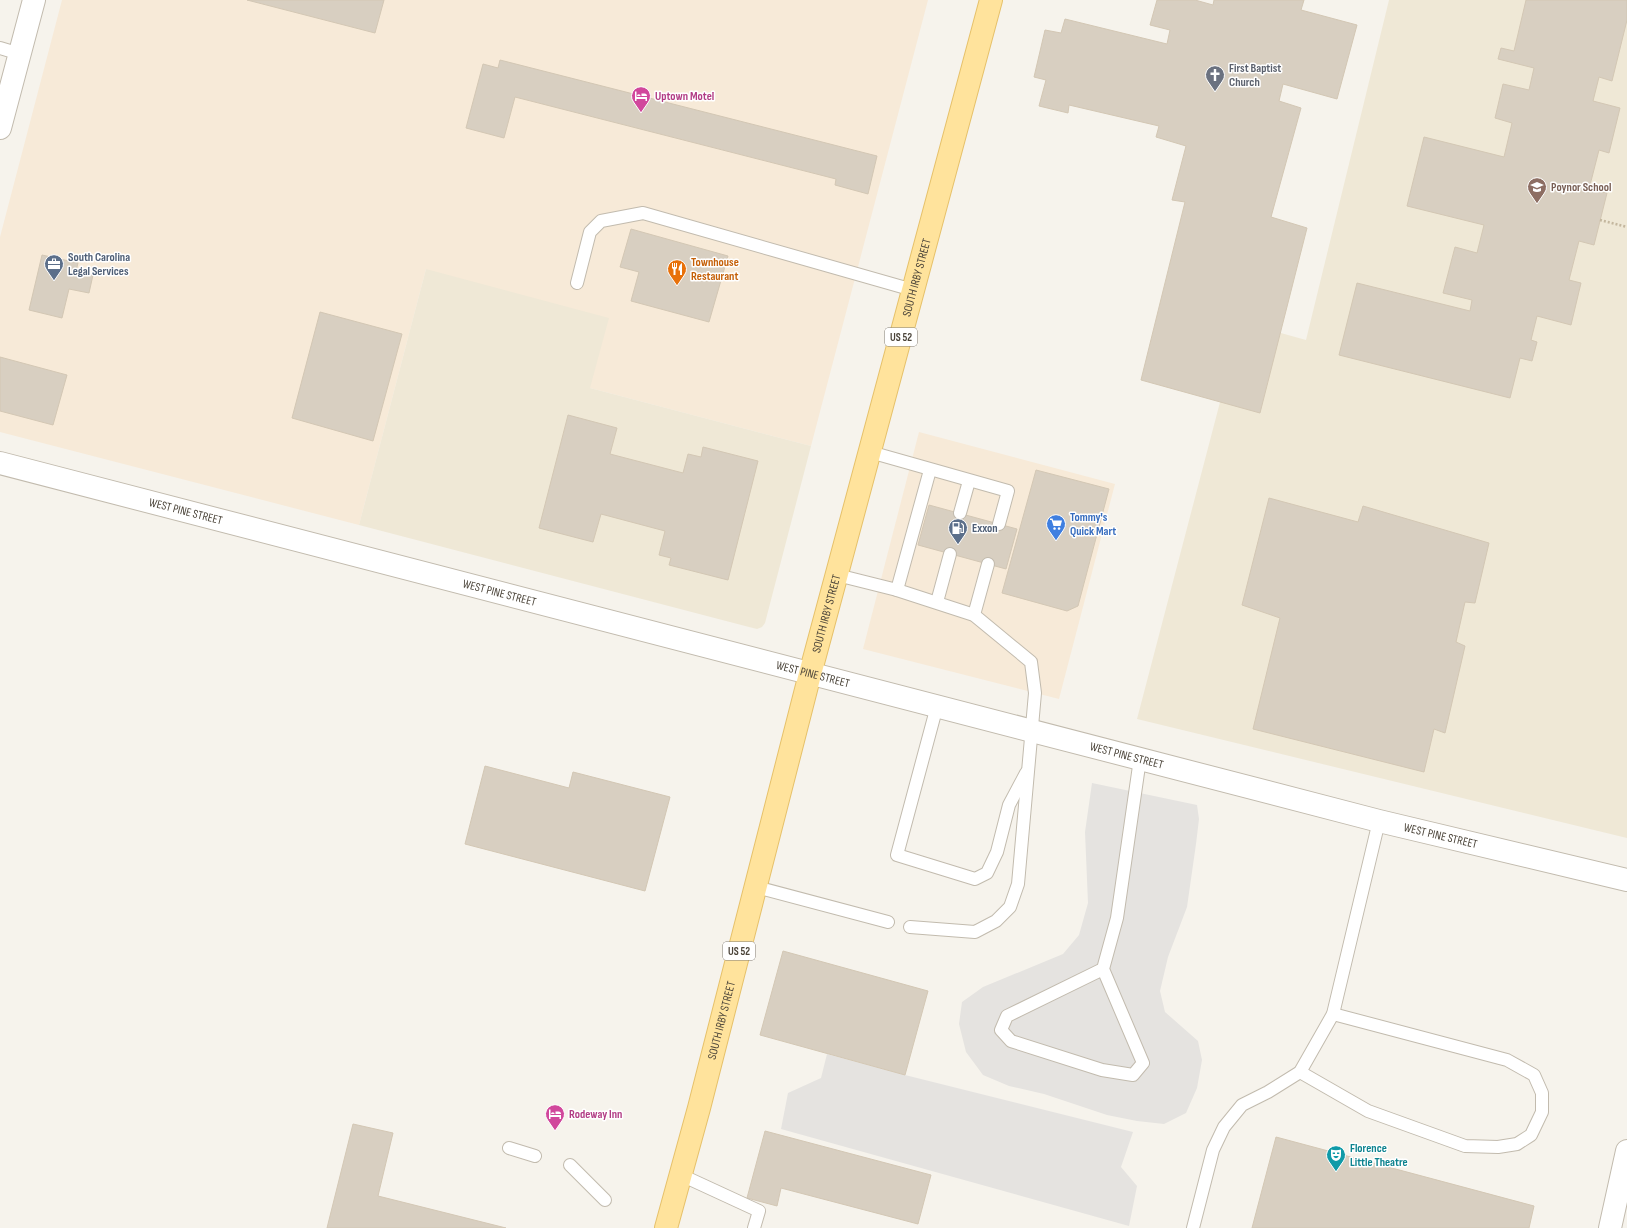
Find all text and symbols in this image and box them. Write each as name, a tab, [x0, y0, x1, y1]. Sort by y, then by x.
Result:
place label: First Baptist Church	[1229, 61, 1281, 90]
church icon: First Baptist Church	[1204, 64, 1226, 92]
hotel icon: Uptown Motel	[630, 85, 652, 113]
place label: Uptown Motel	[655, 89, 714, 104]
school or university icon: Poynor School	[1526, 176, 1548, 204]
place label: Poynor School	[1551, 180, 1611, 195]
street label: SOUTH IRBY STREET	[899, 237, 935, 318]
place label: South Carolina Legal Services	[68, 250, 130, 279]
office icon: South Carolina Legal Services	[43, 253, 65, 281]
place label: Townhouse Restaurant	[691, 255, 739, 284]
restaurant icon: Townhouse Restaurant	[666, 258, 688, 286]
road number: US 52	[885, 328, 917, 346]
street label: WEST PINE STREET	[147, 495, 224, 528]
place label: Tommy's Quick Mart	[1070, 510, 1116, 539]
supermarket icon: Tommy's Quick Mart	[1045, 513, 1067, 541]
fuel station icon: Exxon	[947, 517, 969, 545]
place label: Exxon	[972, 521, 998, 536]
street label: SOUTH IRBY STREET	[809, 573, 844, 654]
street label: WEST PINE STREET	[461, 576, 538, 610]
street label: WEST PINE STREET	[775, 658, 851, 691]
street label: WEST PINE STREET	[1088, 739, 1165, 773]
street label: WEST PINE STREET	[1402, 820, 1479, 852]
road number: US 52	[723, 942, 755, 960]
street label: SOUTH IRBY STREET	[705, 980, 739, 1061]
hotel icon: Rodeway Inn	[544, 1103, 566, 1131]
place label: Rodeway Inn	[569, 1107, 622, 1122]
place label: Florence Little Theatre	[1350, 1141, 1408, 1170]
theatre icon: Florence Little Theatre	[1325, 1144, 1347, 1172]

